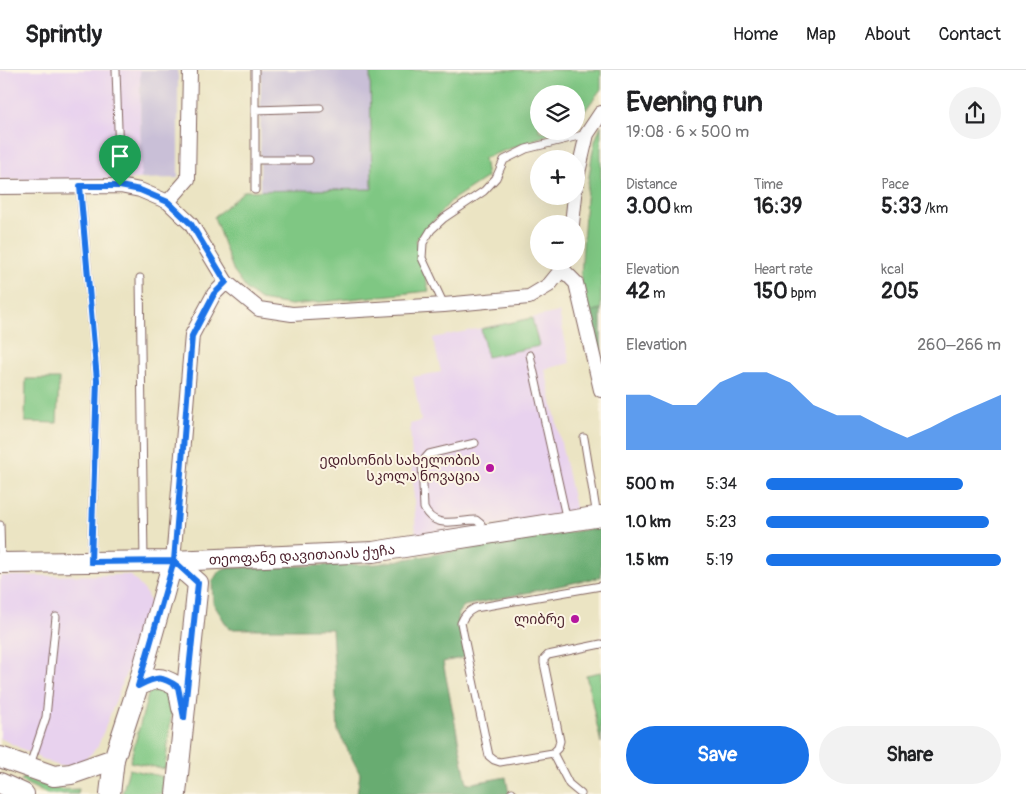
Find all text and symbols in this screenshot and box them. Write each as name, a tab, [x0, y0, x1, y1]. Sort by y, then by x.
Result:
text: Sprintly	[25, 20, 102, 49]
text: Home	[733, 23, 778, 46]
text: Map	[806, 23, 836, 46]
text: About	[864, 23, 910, 46]
text: Contact	[938, 23, 1001, 46]
map controls	[530, 85, 585, 270]
button: layers	[530, 85, 585, 140]
text: Evening run	[626, 85, 763, 120]
button: share	[949, 87, 1001, 139]
text: 19:08 · 6 × 500 m	[626, 122, 749, 142]
pin	[99, 135, 141, 186]
icon: arrive	[106, 142, 134, 170]
button: +	[530, 150, 585, 205]
text: Distance	[626, 176, 677, 193]
text: Time	[754, 176, 783, 193]
text: Pace	[881, 176, 909, 193]
text: 3.00	[626, 193, 671, 220]
text: 16:39	[754, 193, 802, 220]
text: 5:33	[881, 193, 922, 220]
text: km	[671, 200, 692, 217]
text: /km	[922, 200, 948, 217]
button: −	[530, 215, 585, 270]
text: Elevation	[626, 261, 679, 278]
text: Heart rate	[754, 261, 813, 278]
text: kcal	[881, 261, 904, 278]
text: 42	[626, 278, 650, 305]
text: 150	[754, 278, 788, 305]
text: 205	[881, 278, 919, 305]
text: m	[650, 285, 665, 302]
text: bpm	[788, 285, 817, 302]
text: Elevation	[626, 335, 687, 355]
text: 260–266 m	[917, 335, 1001, 355]
place label: ედისონის სახელობის სკოლა ნოვაცია	[319, 452, 480, 485]
marker: ედისონის სახელობის სკოლა ნოვაცია	[484, 462, 496, 474]
text: 500 m	[626, 474, 674, 494]
text: 5:34	[706, 474, 737, 494]
text: 1.0 km	[626, 512, 671, 532]
text: 5:23	[706, 512, 736, 532]
street label: თეოფანე დავითაიას ქუჩა	[208, 540, 396, 568]
text: 1.5 km	[626, 550, 669, 570]
text: 5:19	[706, 550, 733, 570]
place label: ლიბრე	[514, 611, 565, 628]
marker: ლიბრე	[569, 613, 581, 625]
button: Save	[626, 726, 809, 784]
button: Share	[819, 726, 1001, 784]

